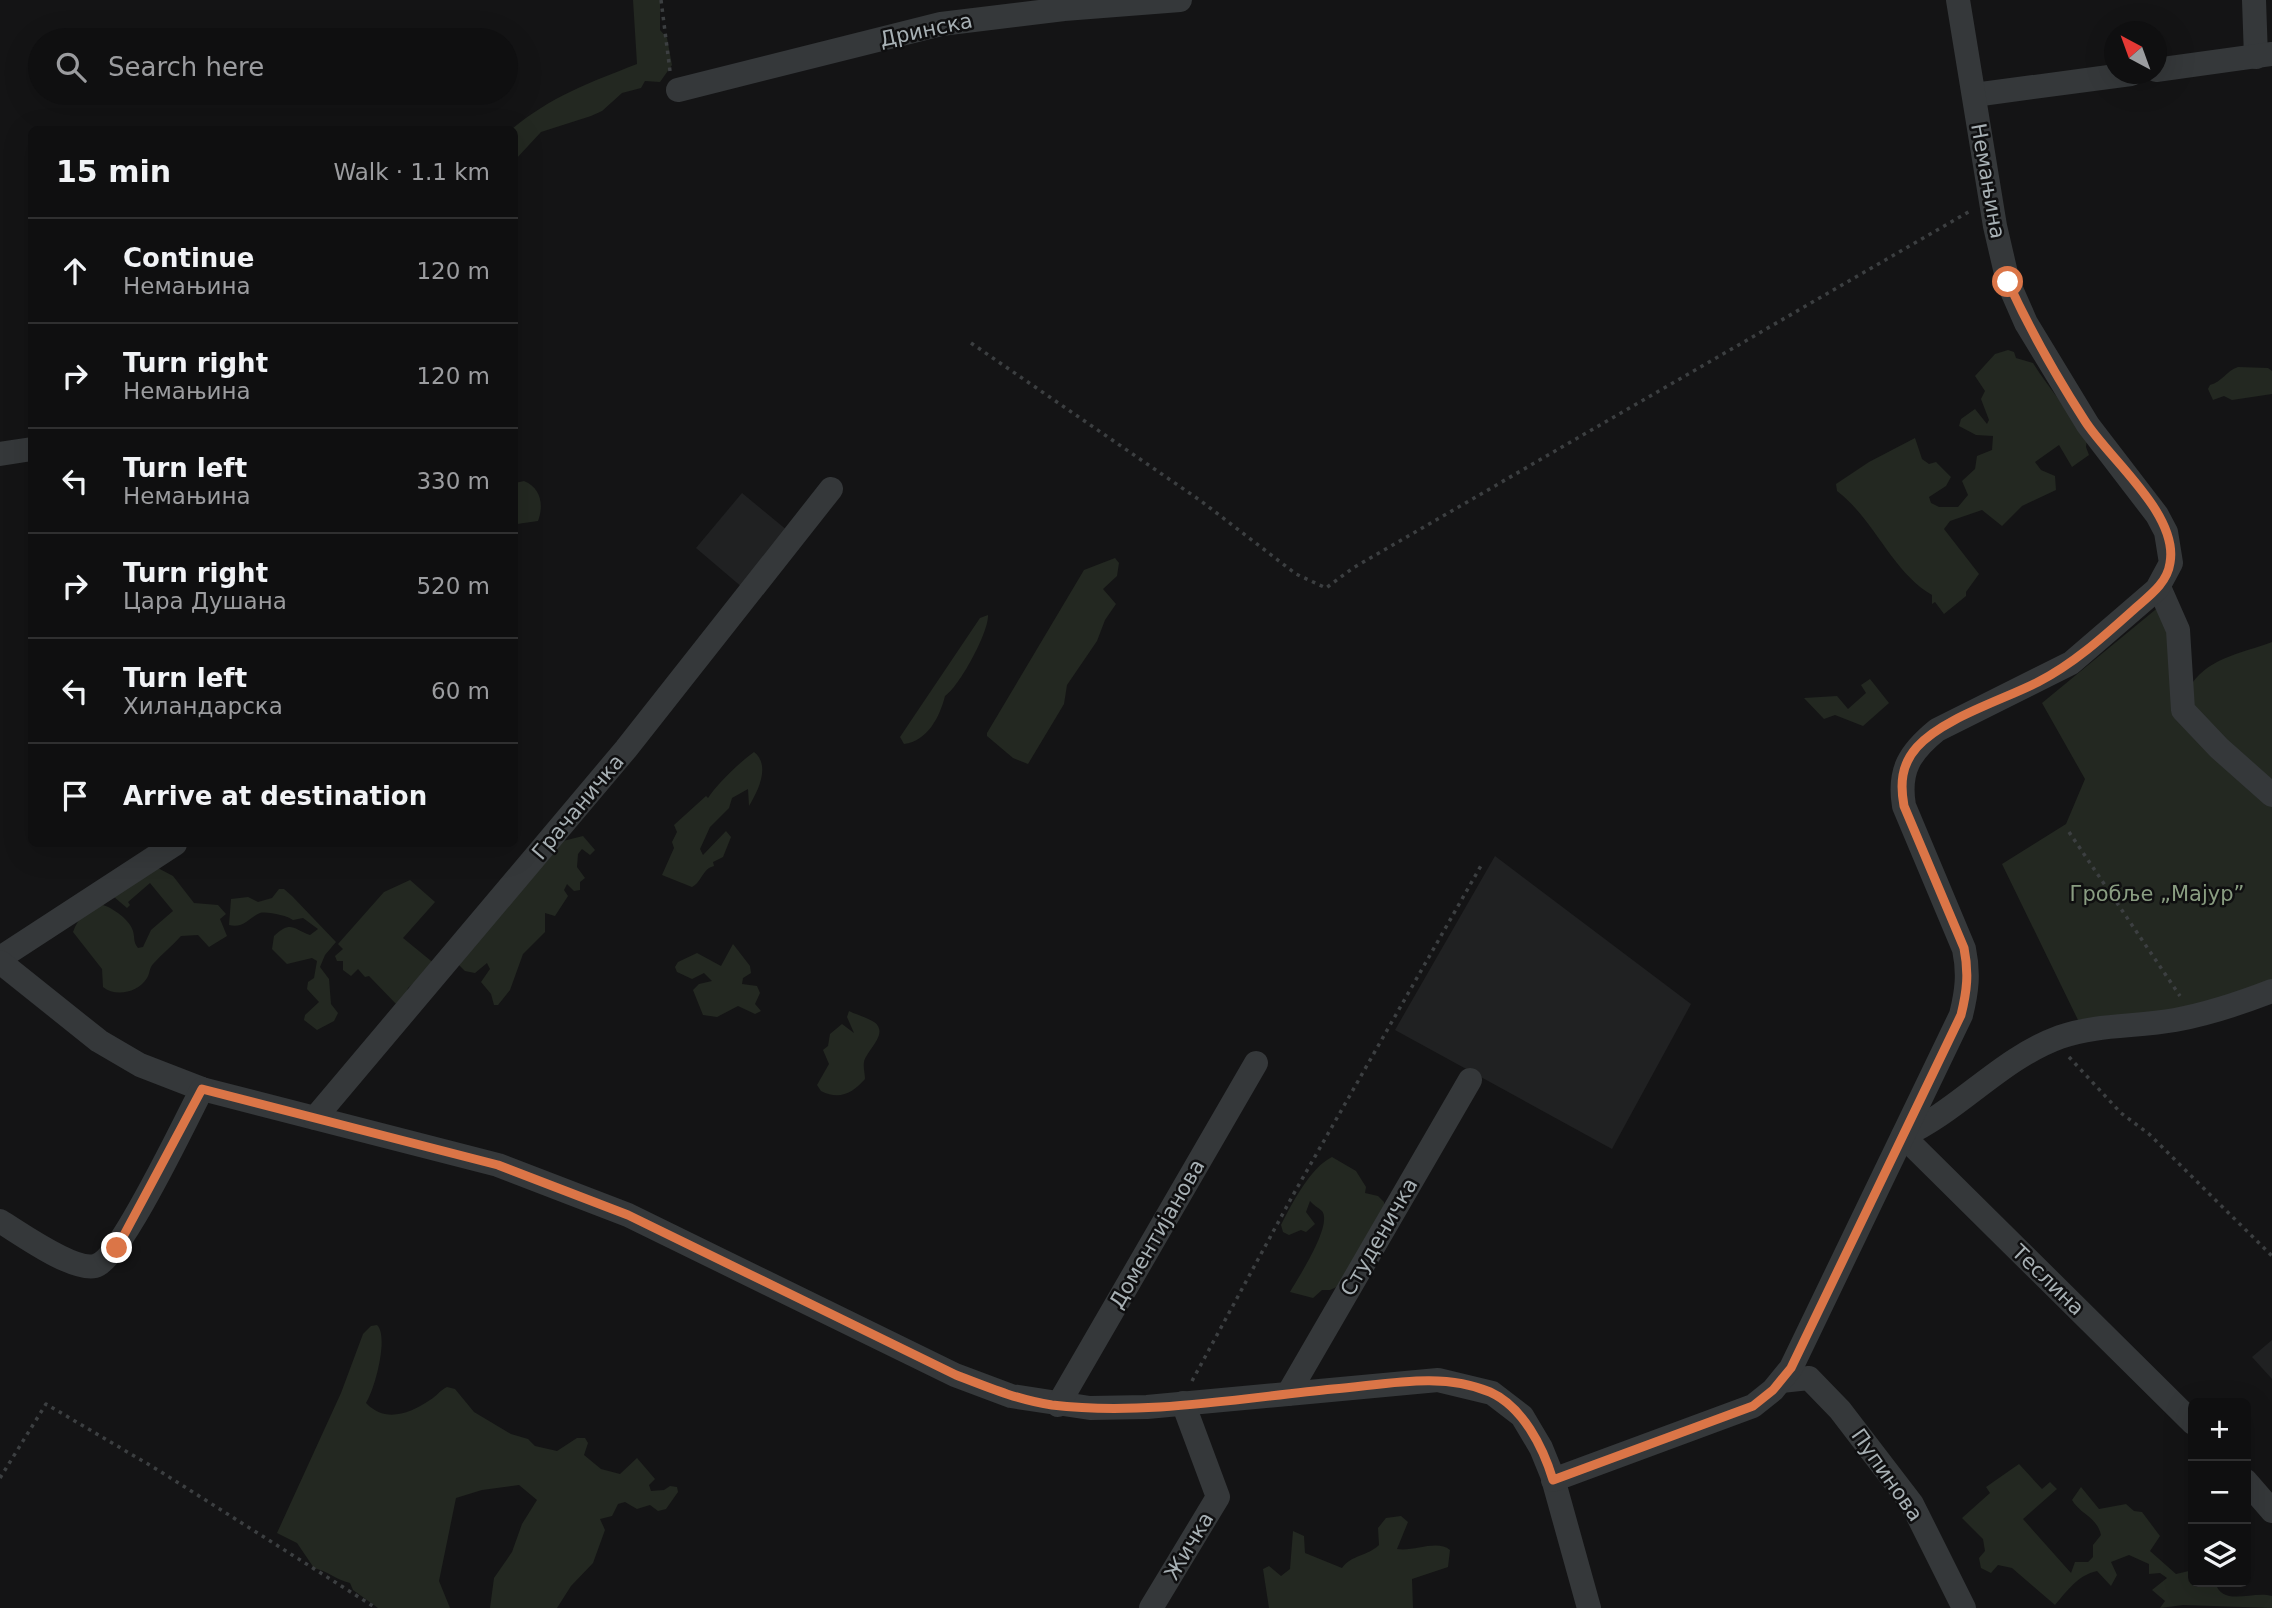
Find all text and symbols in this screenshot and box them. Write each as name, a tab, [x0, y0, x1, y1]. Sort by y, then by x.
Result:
street label: Дринска	[877, 8, 975, 52]
north arrow	[2104, 21, 2167, 84]
search box	[28, 28, 518, 105]
icon: search	[52, 48, 90, 86]
text: Search here	[108, 52, 264, 82]
street label: Немањина	[1966, 122, 2010, 240]
text: 15 min	[56, 154, 171, 189]
text: Walk · 1.1 km	[333, 159, 490, 185]
text: Continue	[123, 243, 254, 273]
icon: ahead	[56, 252, 94, 290]
text: 120 m	[416, 258, 490, 284]
route start	[1992, 266, 2023, 297]
text: Немањина	[123, 273, 251, 299]
text: Turn right	[123, 348, 268, 378]
icon: right	[56, 357, 94, 395]
text: 120 m	[416, 363, 490, 389]
text: Немањина	[123, 378, 251, 404]
text: Turn left	[123, 453, 247, 483]
icon: left	[56, 462, 94, 500]
text: 330 m	[416, 468, 490, 494]
text: Немањина	[123, 483, 251, 509]
text: Turn right	[123, 558, 268, 588]
icon: right	[56, 567, 94, 605]
text: 520 m	[416, 573, 490, 599]
text: Цара Душана	[123, 588, 287, 614]
text: Turn left	[123, 663, 247, 693]
icon: left	[56, 672, 94, 710]
text: 60 m	[431, 678, 490, 704]
text: Хиландарска	[123, 693, 283, 719]
street label: Грачаничка	[527, 750, 629, 864]
icon: arrive	[56, 777, 94, 815]
text: Arrive at destination	[123, 781, 427, 811]
park label: Гробље „Мајур”	[2070, 882, 2244, 906]
street label: Доментијанова	[1105, 1155, 1209, 1313]
street label: Студеничка	[1336, 1174, 1422, 1300]
route end	[101, 1232, 132, 1263]
street label: Теслина	[2006, 1239, 2089, 1320]
map controls	[2188, 1398, 2251, 1587]
button: +	[2188, 1398, 2251, 1461]
street label: Пупинова	[1846, 1424, 1928, 1526]
button: −	[2188, 1461, 2251, 1524]
street label: Жичка	[1160, 1508, 1218, 1584]
button: layers	[2188, 1524, 2251, 1587]

